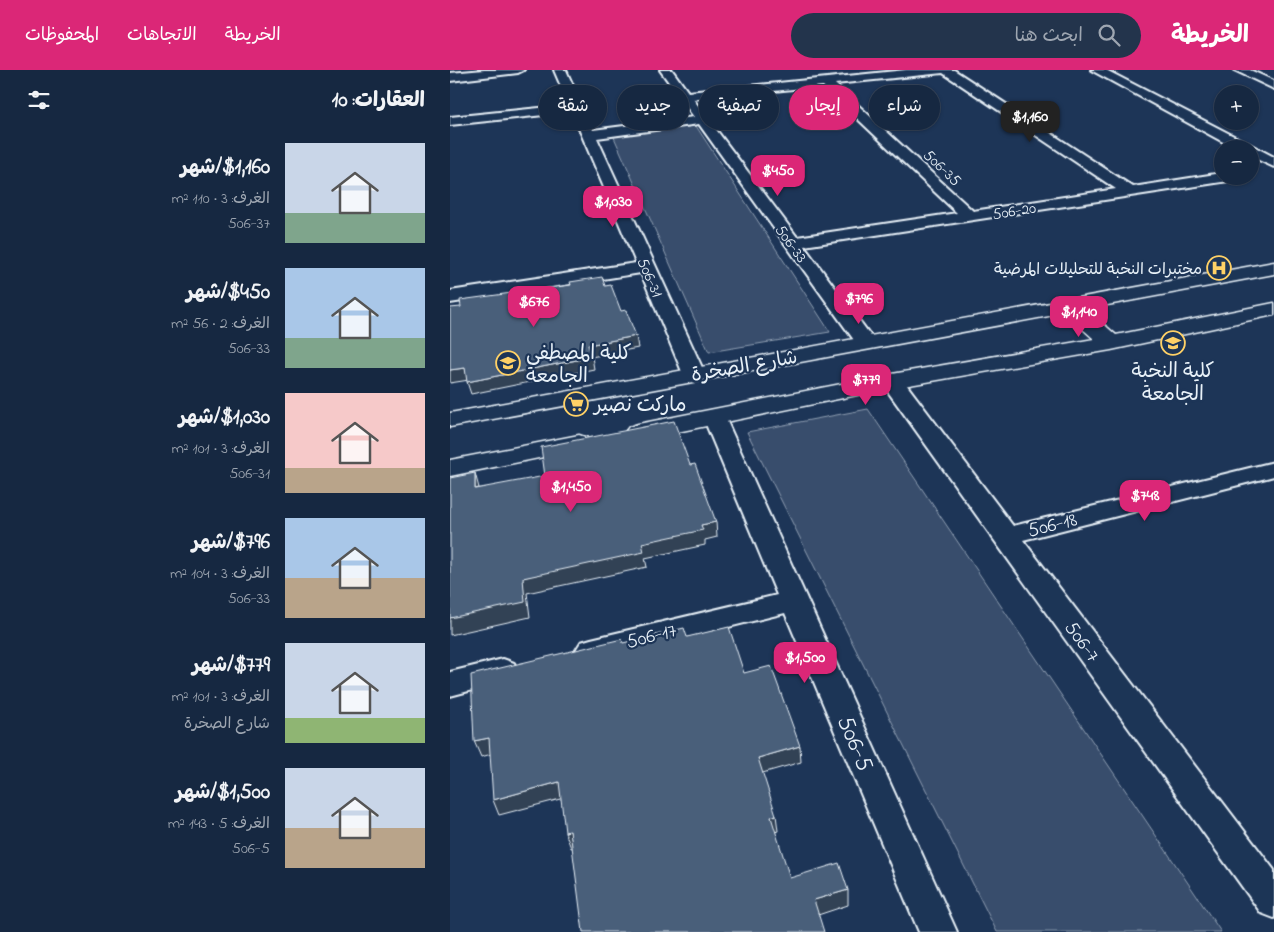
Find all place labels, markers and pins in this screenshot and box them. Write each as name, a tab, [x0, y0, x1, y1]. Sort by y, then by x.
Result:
pin: $1,160	[989, 100, 1071, 143]
pin: $450	[748, 154, 808, 197]
pin: $1,030	[572, 186, 654, 228]
hospital icon: مختبرات النخبة للتحليلات المرضية	[1206, 255, 1232, 281]
place label: مختبرات النخبة للتحليلات المرضية	[994, 258, 1202, 282]
pin: $796	[829, 282, 889, 325]
pin: $676	[504, 286, 564, 328]
pin: $1,140	[1038, 296, 1120, 338]
school or university icon: كلية النخبة الجامعة	[1160, 330, 1186, 356]
place label: كلية المصطفى الجامعة	[526, 340, 632, 392]
school or university icon: كلية المصطفى الجامعة	[495, 350, 521, 376]
place label: كلية النخبة الجامعة	[1132, 358, 1214, 410]
pin: $779	[836, 364, 896, 406]
supermarket icon: ماركت نصير	[563, 391, 589, 417]
place label: ماركت نصير	[592, 392, 686, 421]
pin: $1,450	[530, 470, 612, 513]
pin: $748	[1115, 480, 1175, 522]
pin: $1,500	[764, 642, 846, 684]

